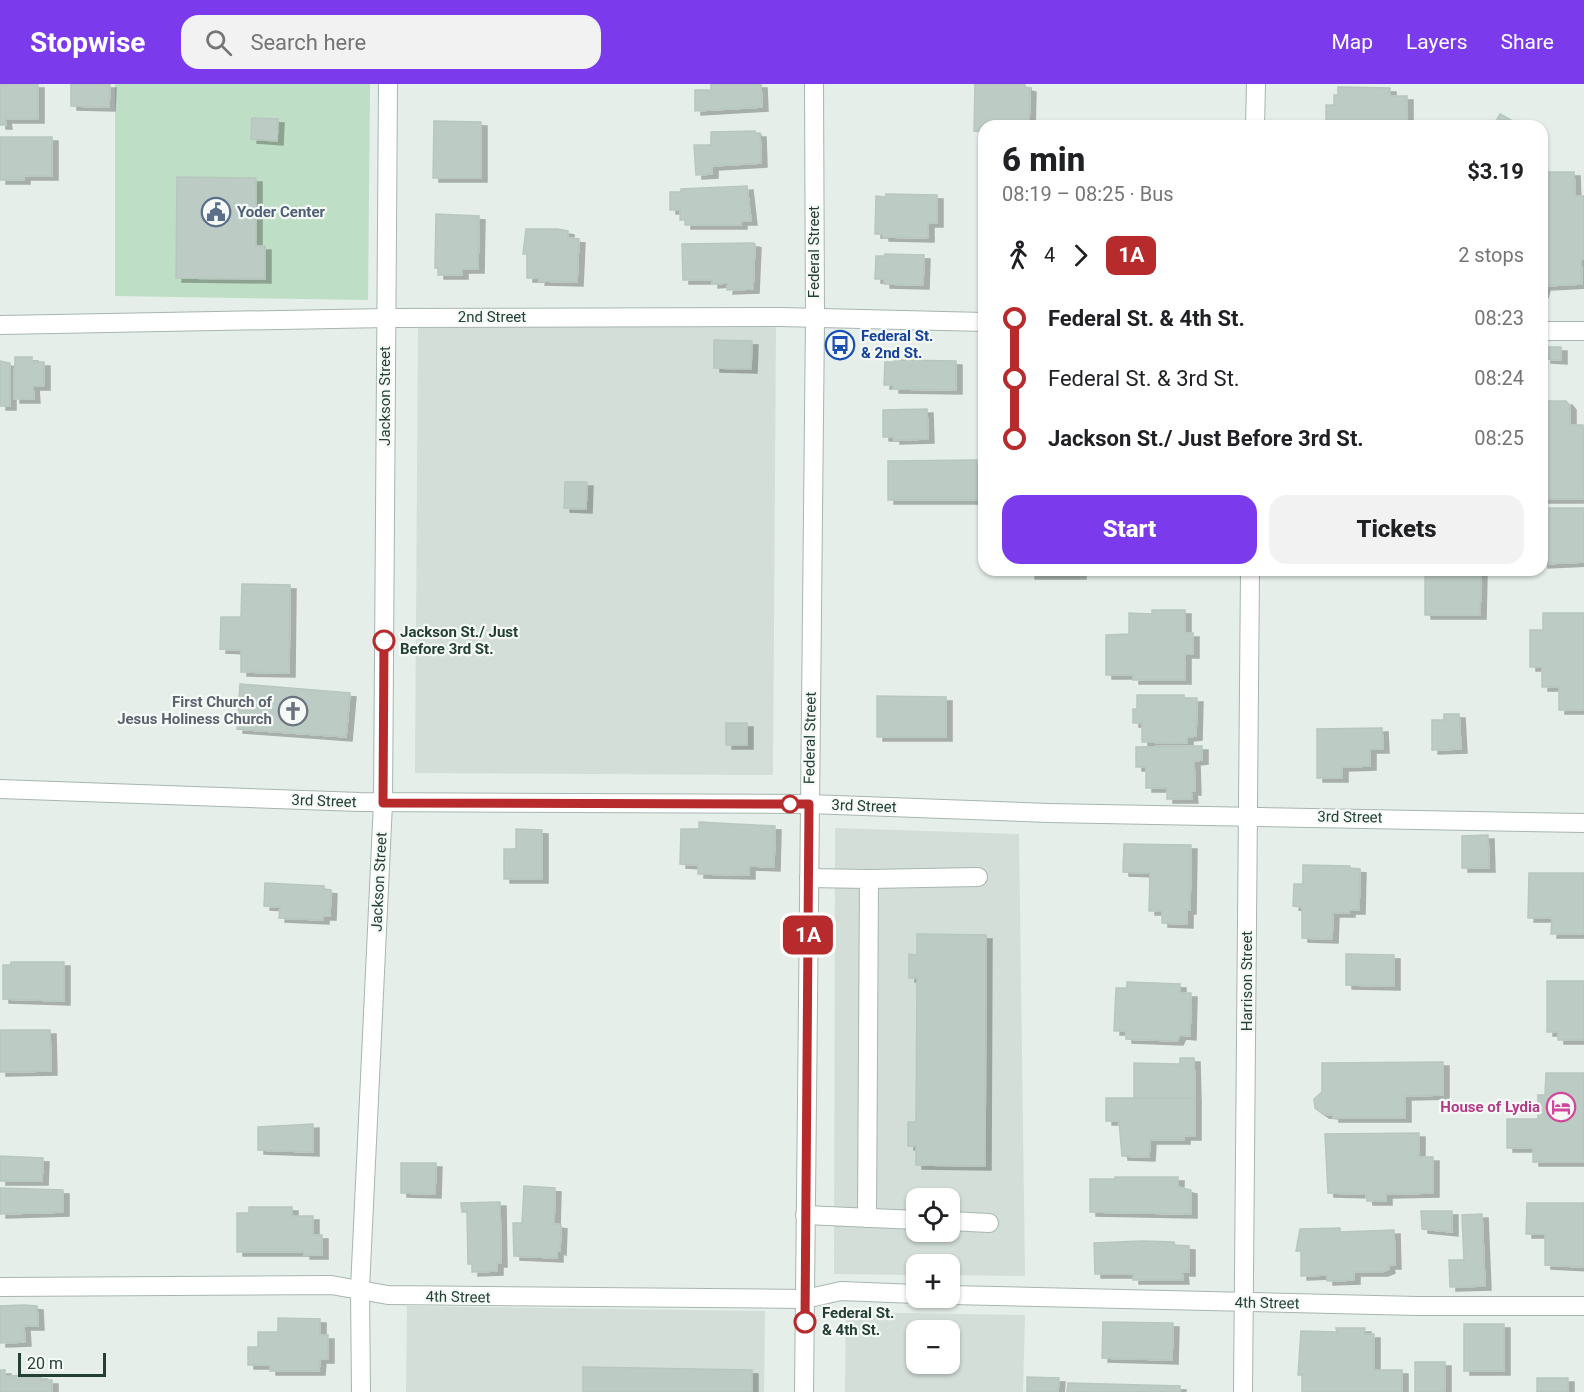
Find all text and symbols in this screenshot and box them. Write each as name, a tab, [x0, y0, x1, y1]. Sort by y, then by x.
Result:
search box	[181, 15, 601, 69]
text: Stopwise	[30, 26, 145, 59]
icon: search	[202, 26, 235, 59]
text: Search here	[250, 30, 366, 55]
text: Map	[1331, 30, 1373, 54]
text: Layers	[1406, 30, 1467, 54]
text: Share	[1500, 30, 1554, 54]
text: 6 min	[1002, 140, 1085, 179]
text: $3.19	[1467, 159, 1524, 184]
text: 08:19 – 08:25 · Bus	[1002, 182, 1174, 206]
public building icon: Yoder Center	[200, 196, 232, 228]
place label: Yoder Center	[237, 203, 326, 221]
street label: Federal Street	[805, 206, 823, 298]
icon: walk	[1002, 239, 1035, 272]
icon: forward	[1064, 239, 1097, 272]
text: 4	[1044, 243, 1055, 267]
text: 1A	[1118, 243, 1144, 267]
text: 2 stops	[1458, 243, 1524, 267]
text: Federal St. & 4th St.	[1048, 306, 1245, 331]
text: 08:23	[1474, 306, 1524, 330]
street label: 2nd Street	[458, 308, 526, 326]
place label: Federal St. & 2nd St.	[861, 327, 933, 362]
bus stop icon: Federal St. & 2nd St.	[824, 329, 856, 361]
street label: Jackson Street	[376, 346, 394, 446]
text: Federal St. & 3rd St.	[1048, 366, 1240, 391]
text: 08:24	[1474, 366, 1524, 390]
text: Jackson St./ Just Before 3rd St.	[1048, 426, 1364, 451]
text: 08:25	[1474, 426, 1524, 450]
button: Start	[1002, 495, 1257, 564]
button: Tickets	[1269, 495, 1524, 564]
place label: Jackson St./ Just Before 3rd St.	[400, 623, 518, 658]
marker: Jackson St./ Just Before 3rd St.	[373, 630, 395, 652]
street label: Federal Street	[800, 692, 820, 784]
place label: First Church of Jesus Holiness Church	[117, 693, 273, 728]
church icon: First Church of Jesus Holiness Church	[277, 695, 309, 727]
street label: 3rd Street	[291, 791, 357, 811]
unlabelled marker	[781, 795, 799, 813]
street label: 3rd Street	[831, 796, 897, 816]
street label: 3rd Street	[1317, 807, 1383, 827]
street label: Jackson Street	[367, 832, 391, 932]
line badge: 1A	[781, 916, 835, 954]
text: 1A	[795, 923, 821, 947]
street label: Harrison Street	[1238, 931, 1256, 1031]
hotel icon: House of Lydia	[1545, 1091, 1577, 1123]
place label: House of Lydia	[1440, 1098, 1540, 1116]
map controls	[906, 1188, 960, 1374]
button: locate	[906, 1188, 960, 1242]
button: +	[906, 1254, 960, 1308]
street label: 4th Street	[425, 1287, 491, 1307]
street label: 4th Street	[1234, 1293, 1300, 1313]
place label: Federal St. & 4th St.	[822, 1304, 894, 1339]
marker: Federal St. & 4th St.	[794, 1311, 816, 1333]
button: −	[906, 1320, 960, 1374]
scale bar	[18, 1350, 106, 1378]
text: 20 m	[27, 1354, 63, 1373]

